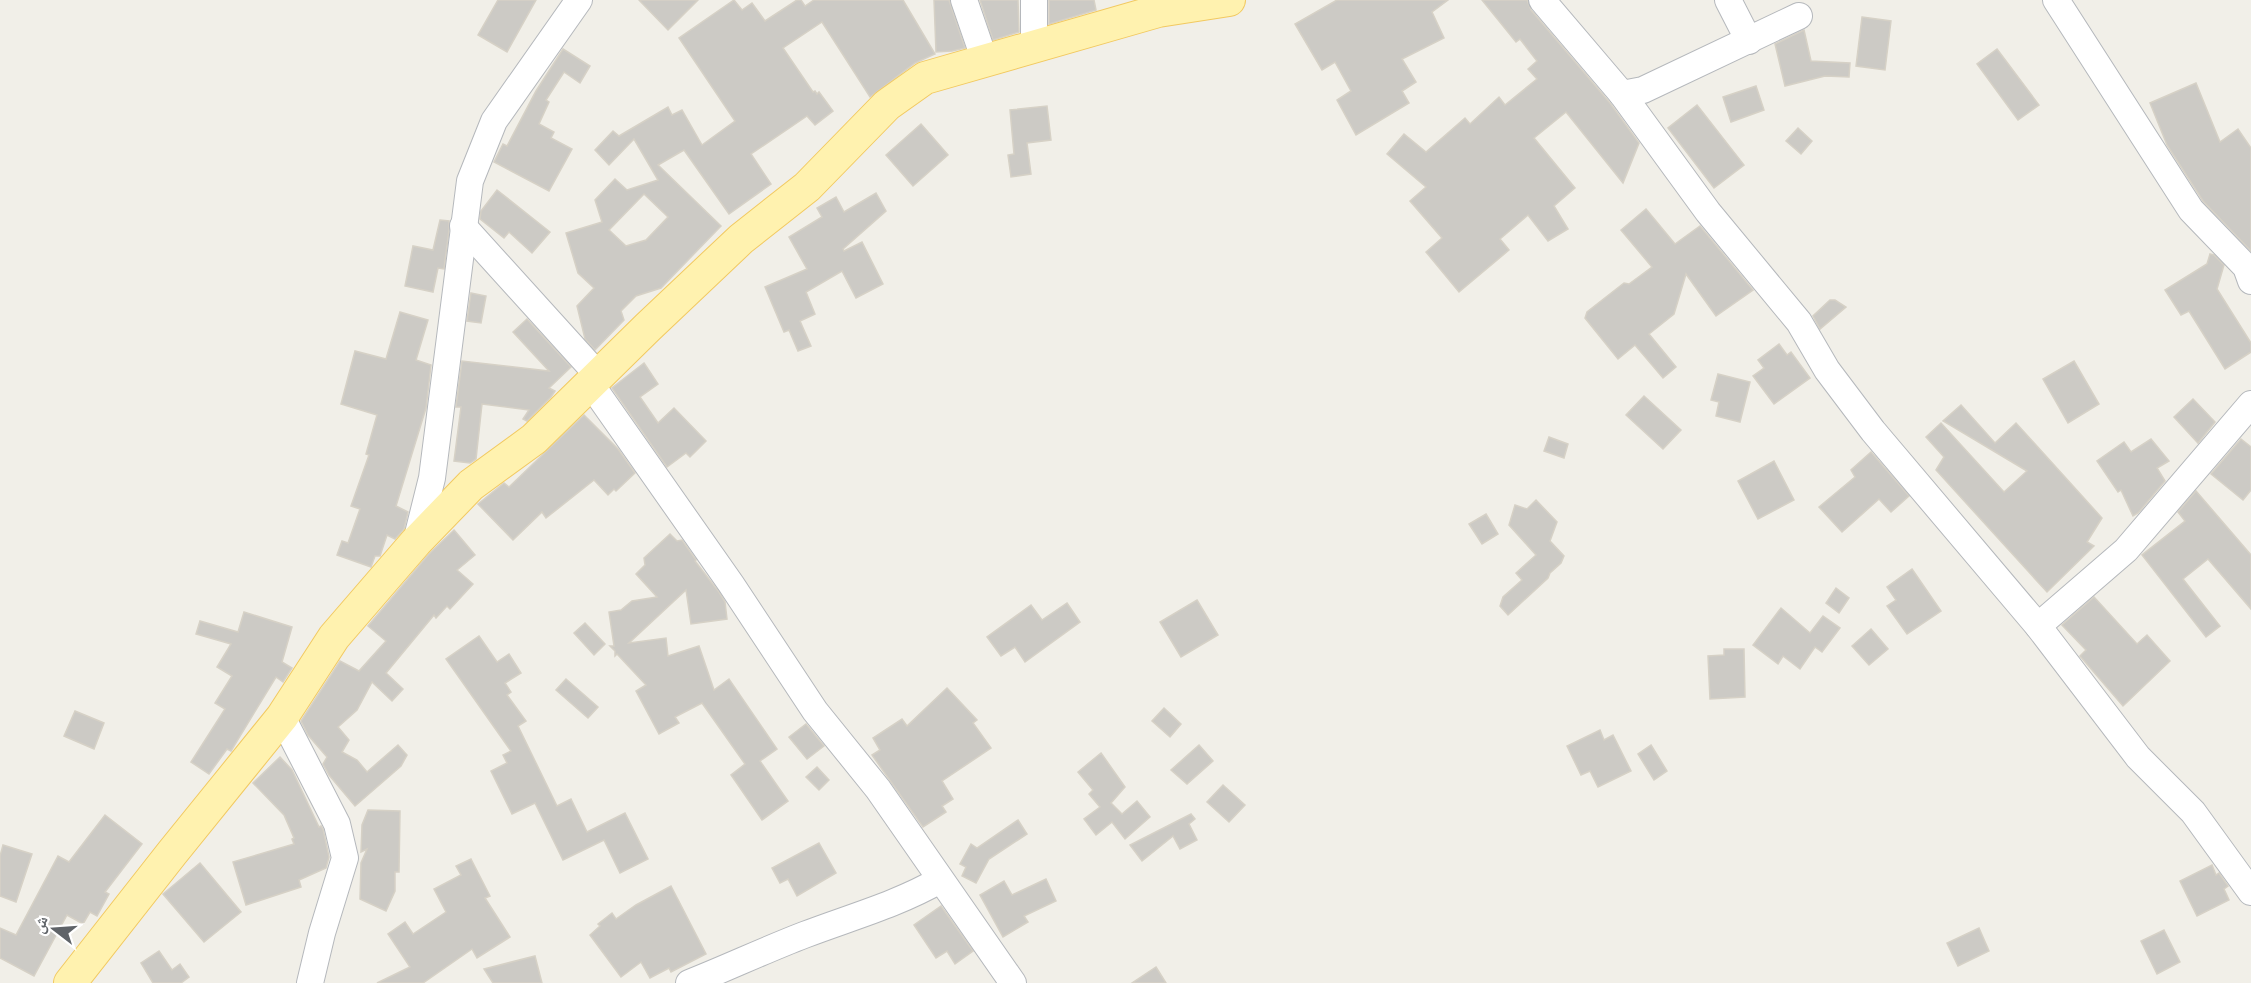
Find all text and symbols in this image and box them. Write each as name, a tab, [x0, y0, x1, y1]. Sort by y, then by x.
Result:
north arrow	[24, 899, 84, 959]
text: ش	[30, 914, 52, 936]

